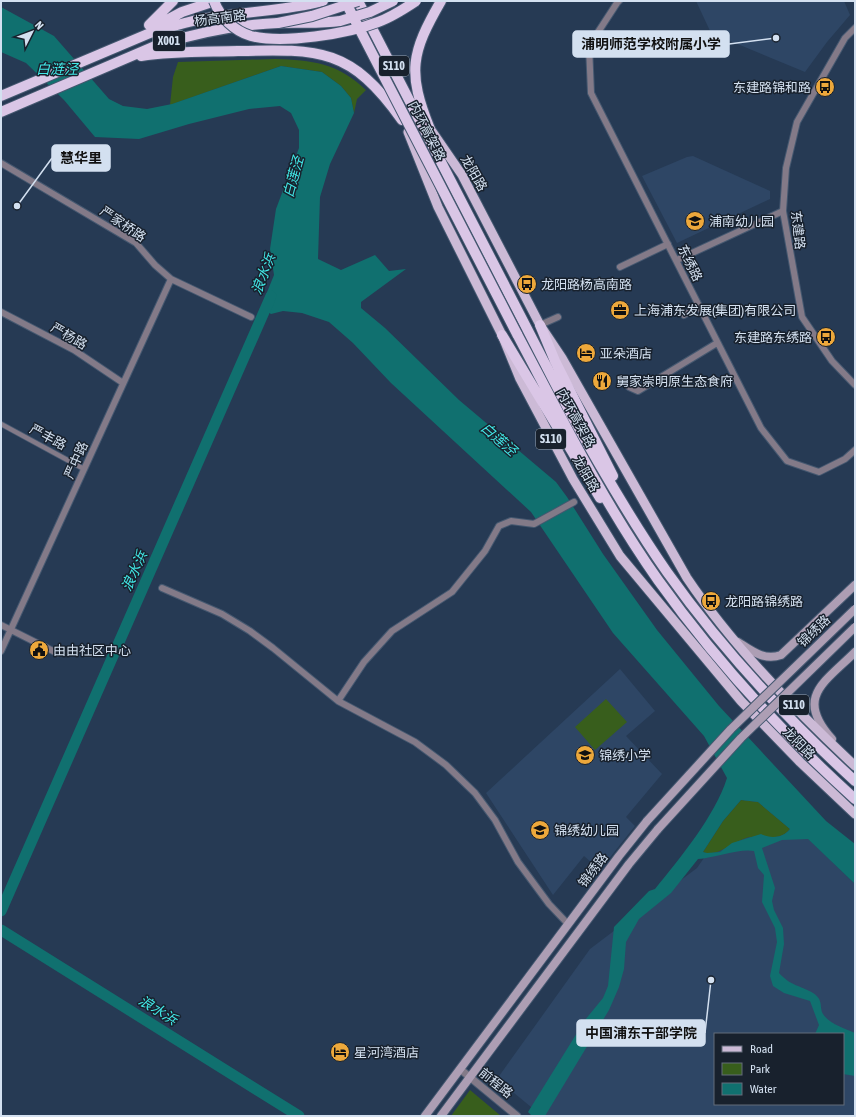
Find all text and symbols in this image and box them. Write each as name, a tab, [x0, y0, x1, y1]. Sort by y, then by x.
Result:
street label: 杨高南路	[193, 7, 247, 29]
north arrow	[12, 12, 52, 52]
text: N	[33, 19, 46, 32]
road number: X001	[153, 31, 185, 51]
callout: 浦明师范学校附属小学	[573, 31, 729, 57]
text: 浦明师范学校附属小学	[581, 36, 721, 52]
road number: S110	[379, 56, 409, 76]
water label: 白涟泾	[36, 61, 80, 77]
bus stop icon: 东建路锦和路	[814, 76, 836, 98]
place label: 东建路锦和路	[733, 80, 811, 95]
street label: 内环高架路	[406, 99, 448, 163]
callout: 慧华里	[52, 145, 110, 171]
text: 慧华里	[60, 150, 102, 166]
street label: 龙阳路	[458, 152, 490, 194]
water label: 白莲泾	[280, 153, 307, 199]
street label: 严家桥路	[97, 203, 149, 245]
school or university icon: 浦南幼儿园	[684, 210, 706, 232]
street label: 东建路	[788, 210, 808, 250]
place label: 浦南幼儿园	[709, 214, 774, 229]
street label: 东绣路	[675, 242, 705, 284]
water label: 浪水浜	[248, 251, 278, 296]
bus stop icon: 龙阳路杨高南路	[516, 273, 538, 295]
place label: 龙阳路杨高南路	[541, 277, 632, 292]
office icon: 上海浦东发展(集团)有限公司	[609, 299, 631, 321]
place label: 上海浦东发展(集团)有限公司	[634, 303, 796, 318]
street label: 严杨路	[48, 320, 90, 352]
bus stop icon: 东建路东绣路	[815, 326, 837, 348]
place label: 东建路东绣路	[734, 330, 812, 345]
hotel icon: 亚朵酒店	[575, 342, 597, 364]
place label: 亚朵酒店	[600, 346, 652, 361]
restaurant icon: 舅家崇明原生态食府	[591, 370, 613, 392]
place label: 舅家崇明原生态食府	[616, 374, 733, 389]
street label: 内环高架路	[554, 386, 598, 450]
water label: 白莲泾	[478, 419, 522, 460]
street label: 严丰路	[27, 421, 69, 453]
road number: S110	[536, 429, 566, 449]
street label: 严中路	[61, 439, 91, 481]
street label: 龙阳路	[570, 453, 602, 495]
water label: 浪水浜	[118, 548, 150, 593]
bus stop icon: 龙阳路锦绣路	[700, 590, 722, 612]
place label: 龙阳路锦绣路	[725, 594, 803, 609]
street label: 锦绣路	[795, 612, 833, 650]
public building icon: 由由社区中心	[28, 639, 50, 661]
place label: 由由社区中心	[53, 643, 131, 658]
road number: S110	[779, 695, 809, 715]
street label: 龙阳路	[780, 724, 818, 762]
school or university icon: 锦绣小学	[574, 744, 596, 766]
place label: 锦绣小学	[599, 748, 651, 763]
school or university icon: 锦绣幼儿园	[529, 819, 551, 841]
place label: 锦绣幼儿园	[554, 823, 619, 838]
street label: 锦绣路	[575, 850, 611, 890]
water label: 浪水浜	[136, 992, 181, 1028]
callout: 中国浦东干部学院	[577, 1020, 705, 1046]
text: 中国浦东干部学院	[585, 1025, 697, 1041]
legend	[714, 1033, 844, 1105]
hotel icon: 星河湾酒店	[329, 1041, 351, 1063]
text: Road	[750, 1042, 773, 1056]
place label: 星河湾酒店	[354, 1045, 419, 1060]
text: Park	[750, 1062, 771, 1076]
street label: 前程路	[476, 1065, 516, 1101]
text: Water	[750, 1082, 777, 1096]

